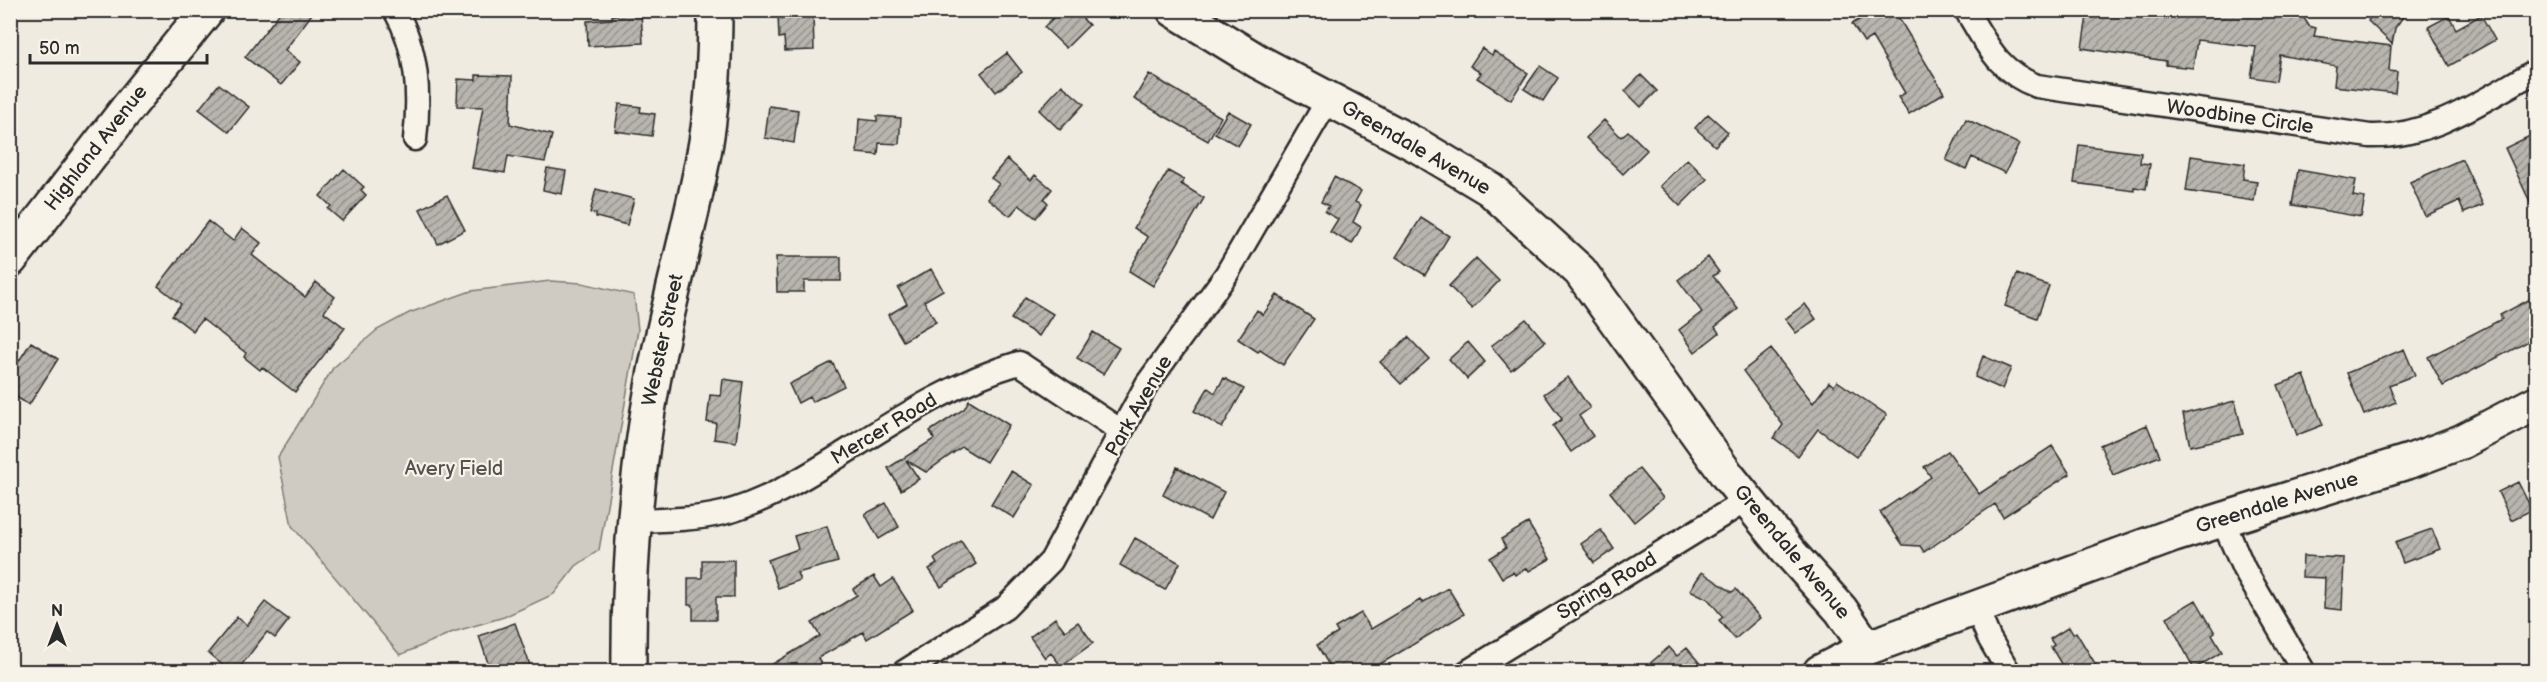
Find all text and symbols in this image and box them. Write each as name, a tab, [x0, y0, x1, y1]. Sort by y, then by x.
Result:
scale bar	[30, 27, 207, 65]
text: 50 m	[39, 38, 80, 59]
street label: Highland Avenue	[40, 80, 153, 216]
street label: Woodbine Circle	[2165, 95, 2315, 139]
street label: Greendale Avenue	[1337, 96, 1495, 201]
street label: Webster Street	[637, 272, 689, 408]
street label: Park Avenue	[1100, 351, 1178, 461]
street label: Mercer Road	[827, 388, 941, 470]
park label: Avery Field	[405, 457, 503, 481]
street label: Greendale Avenue	[2193, 467, 2361, 539]
street label: Greendale Avenue	[1729, 480, 1855, 624]
street label: Spring Road	[1553, 547, 1661, 625]
north arrow	[27, 595, 87, 655]
text: N	[51, 602, 63, 621]

